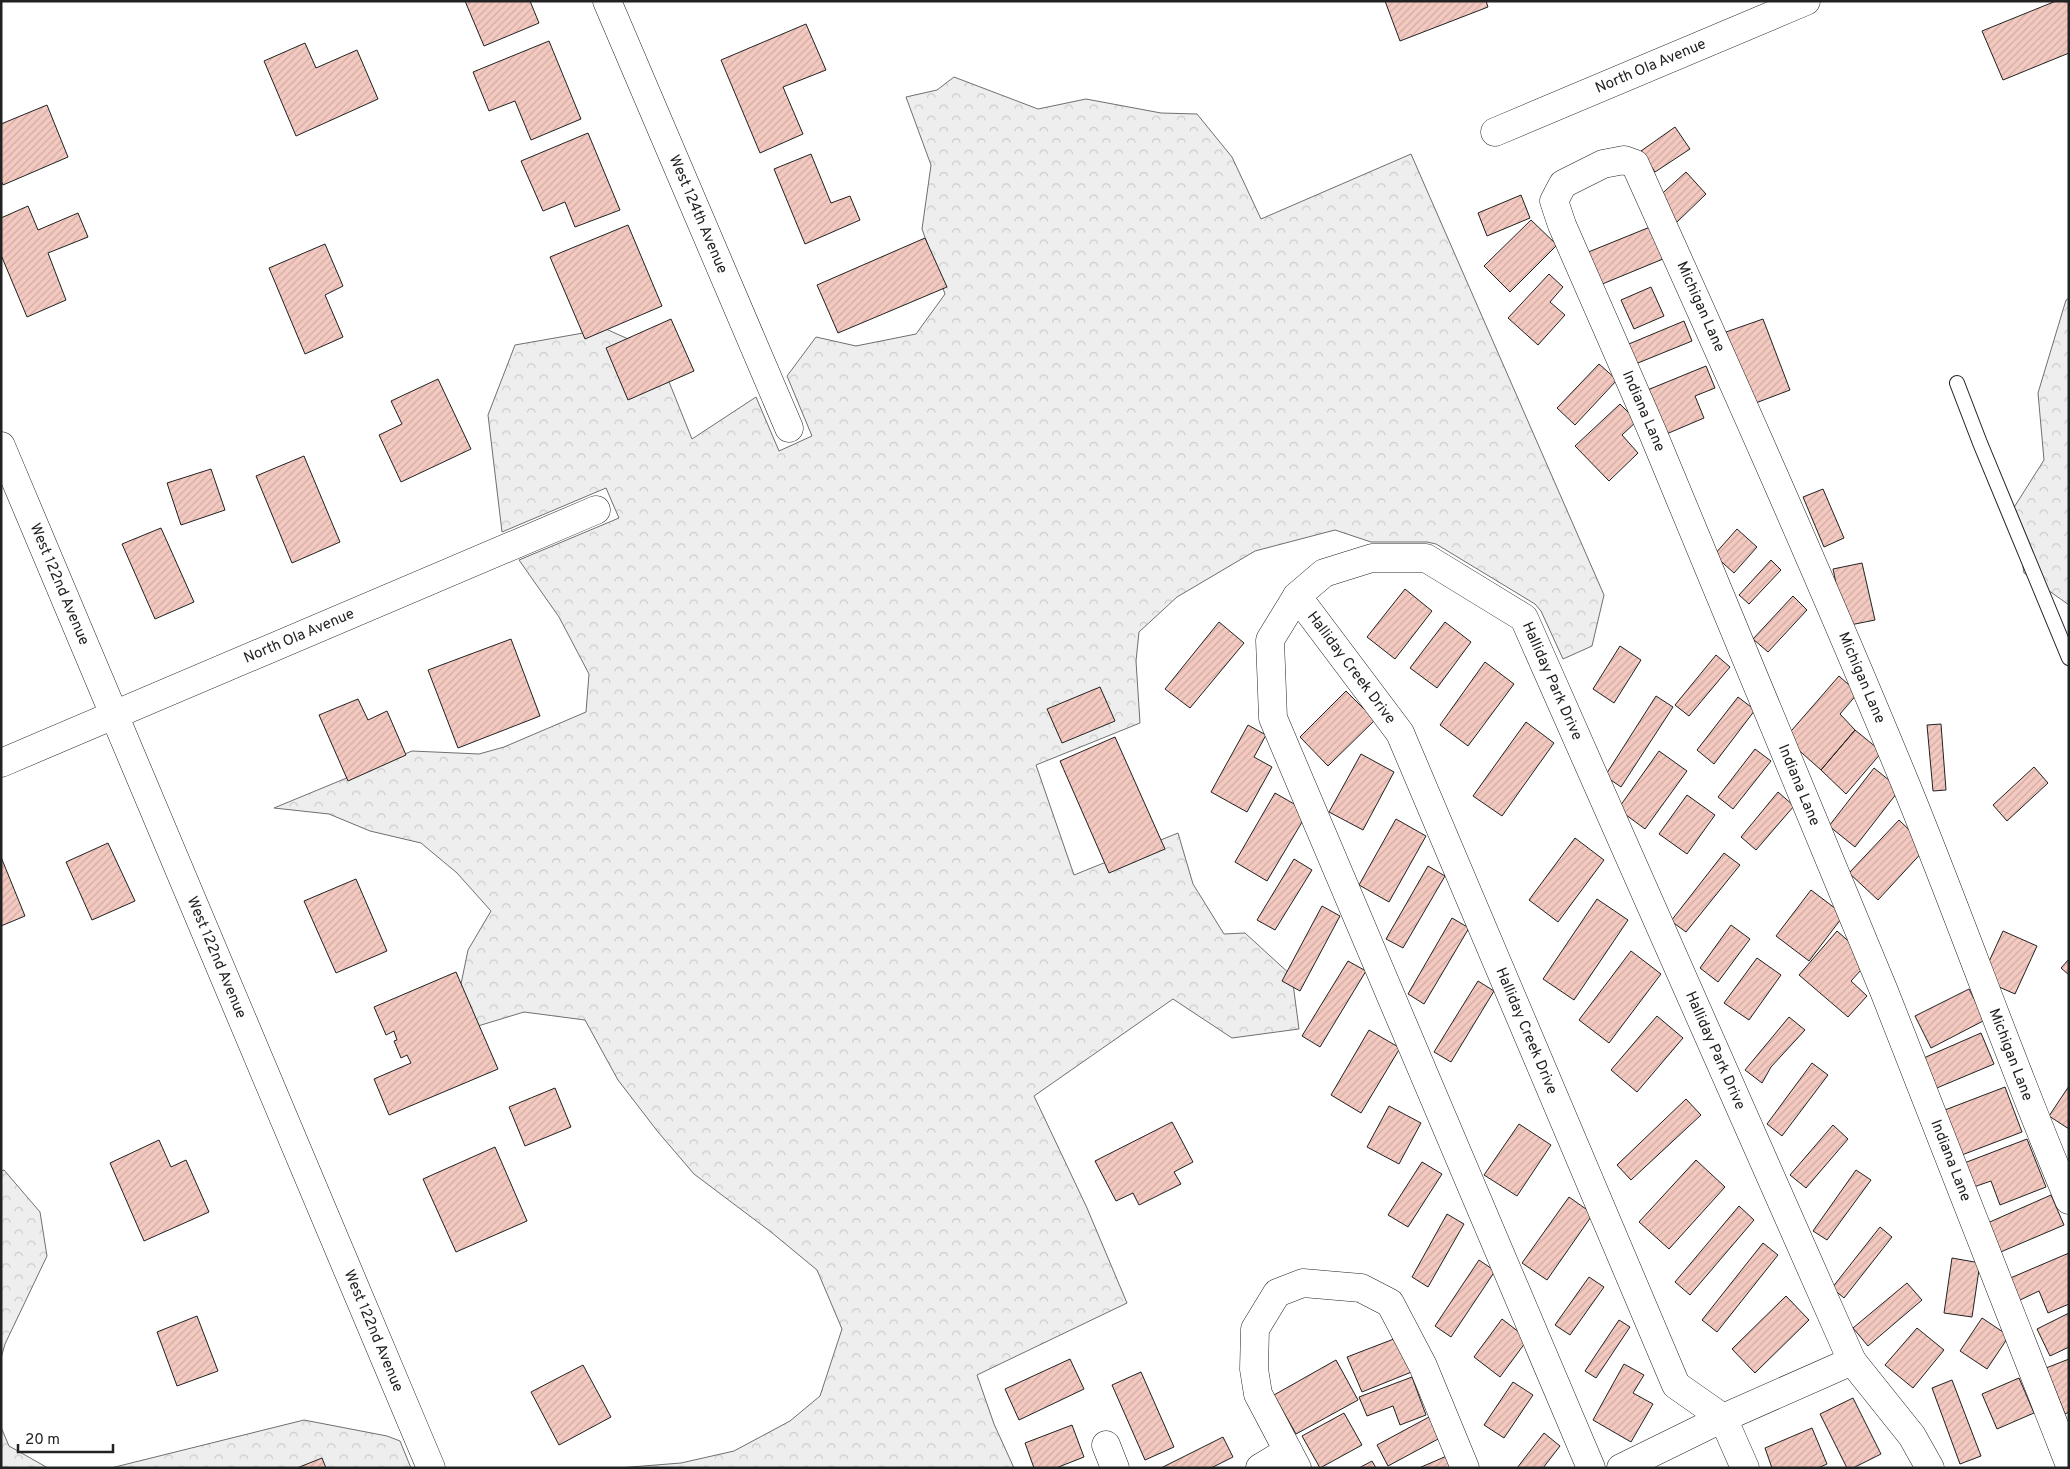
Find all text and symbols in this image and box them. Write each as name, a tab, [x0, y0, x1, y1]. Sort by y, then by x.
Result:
street label: North Ola Avenue	[1593, 35, 1709, 98]
street label: West 124th Avenue	[664, 152, 732, 277]
street label: Michigan Lane	[1672, 259, 1728, 355]
street label: Indiana Lane	[1617, 368, 1669, 455]
street label: West 122nd Avenue	[25, 520, 93, 648]
street label: North Ola Avenue	[241, 604, 357, 668]
street label: Halliday Creek Drive	[1303, 608, 1400, 728]
street label: Halliday Park Drive	[1517, 619, 1586, 743]
street label: Michigan Lane	[1833, 629, 1889, 727]
street label: Indiana Lane	[1773, 742, 1824, 829]
street label: West 122nd Avenue	[182, 894, 250, 1021]
street label: Halliday Creek Drive	[1491, 965, 1561, 1097]
street label: Halliday Park Drive	[1681, 989, 1749, 1113]
street label: Michigan Lane	[1984, 1006, 2036, 1104]
street label: Indiana Lane	[1926, 1117, 1975, 1204]
street label: West 122nd Avenue	[339, 1267, 407, 1395]
scale bar	[18, 1422, 112, 1454]
text: 20 m	[25, 1431, 60, 1450]

